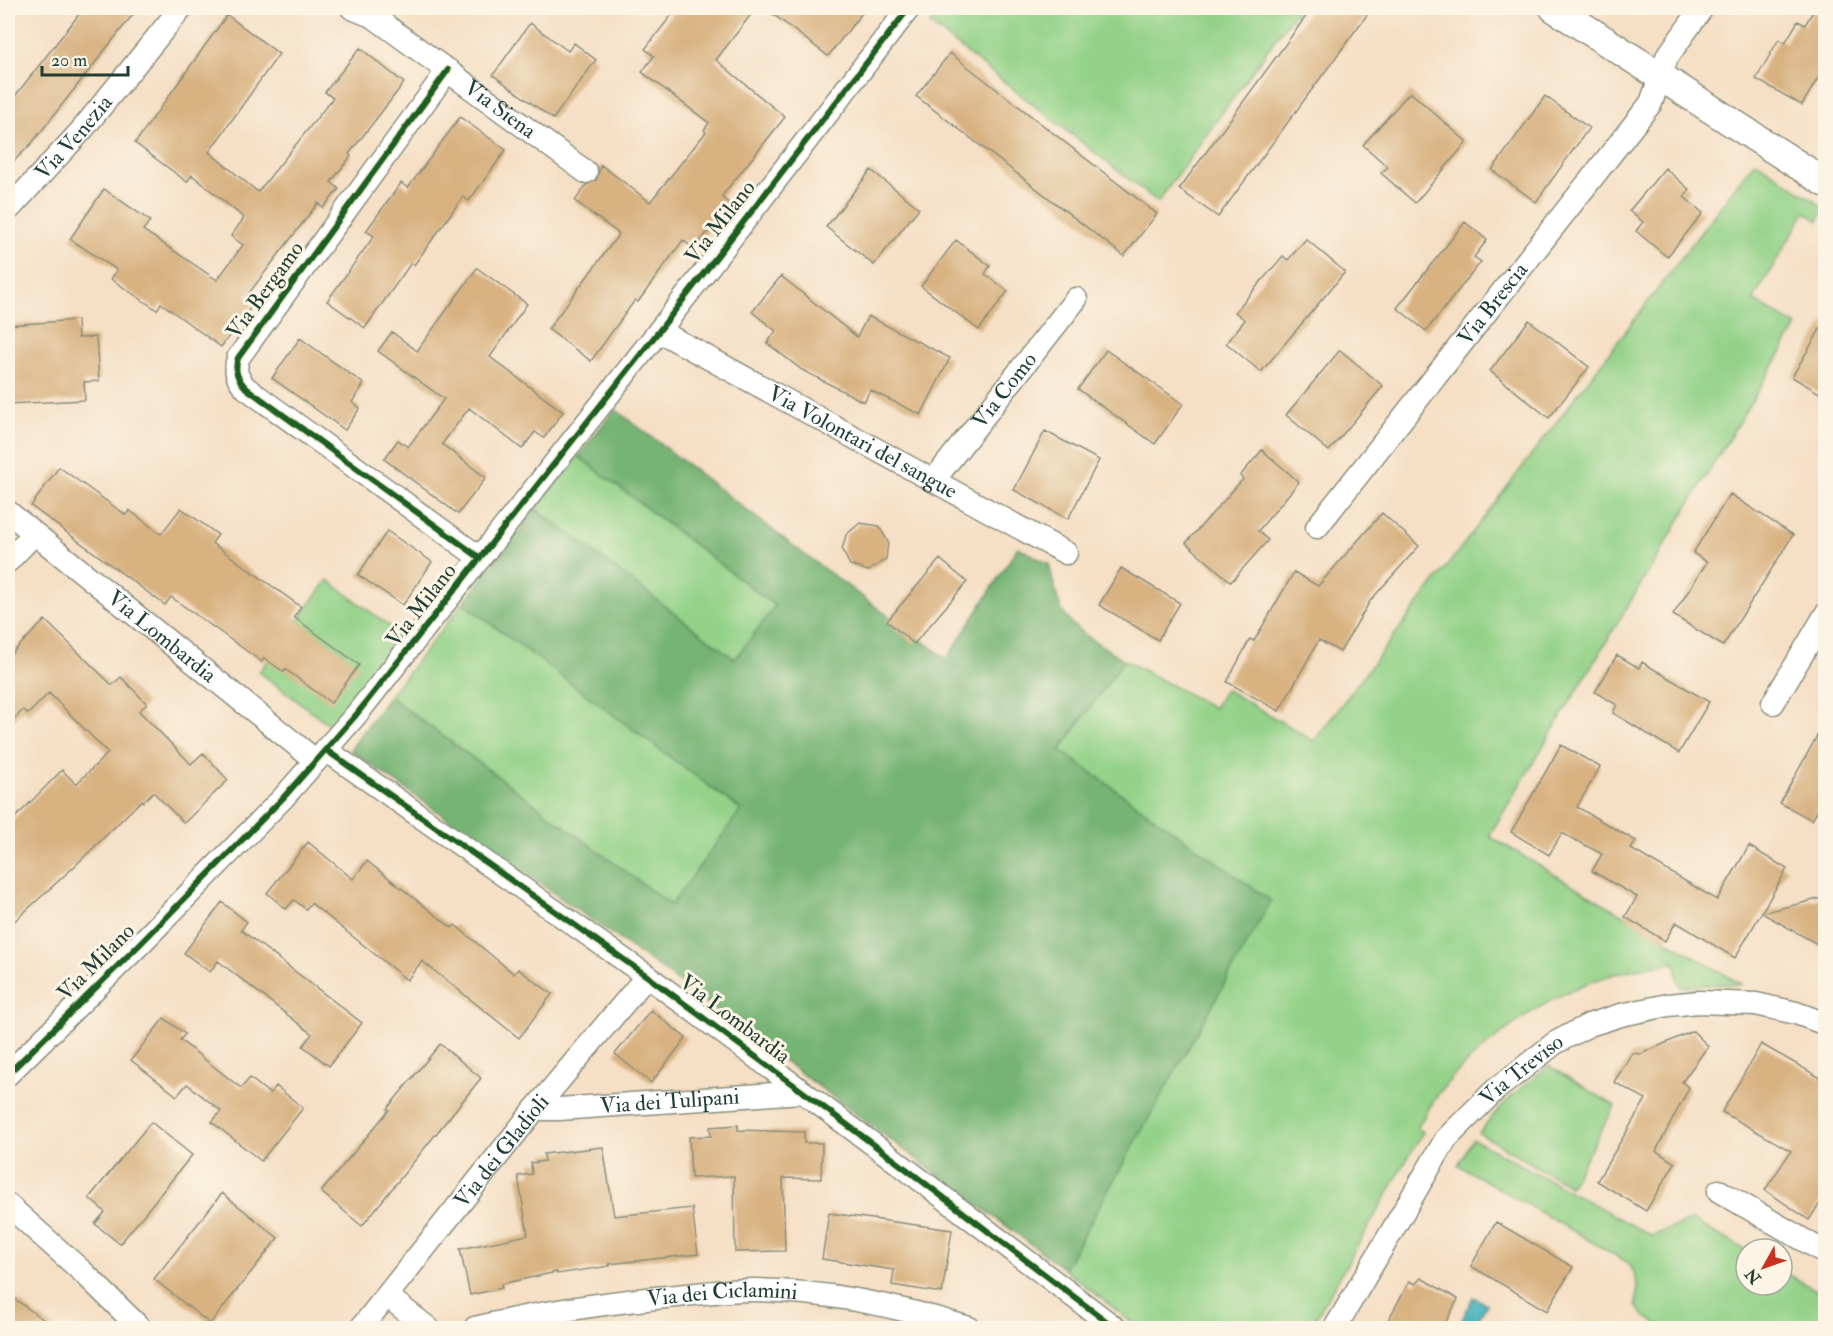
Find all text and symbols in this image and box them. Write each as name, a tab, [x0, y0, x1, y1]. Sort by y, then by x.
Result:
scale bar	[42, 39, 128, 77]
text: 20 m	[51, 49, 87, 72]
street label: Via Siena	[459, 74, 542, 145]
street label: Via Venezia	[29, 88, 119, 186]
street label: Via Milano	[679, 174, 761, 270]
street label: Via Bergamo	[220, 236, 310, 344]
street label: Via Brescia	[1451, 256, 1535, 351]
street label: Via Como	[966, 347, 1043, 434]
street label: Via Volontari del sangue	[763, 379, 962, 505]
street label: Via Milano	[380, 557, 462, 653]
street label: Via Lombardia	[102, 584, 223, 690]
street label: Via Milano	[51, 917, 141, 1007]
street label: Via Lombardia	[674, 968, 797, 1071]
street label: Via Treviso	[1474, 1027, 1568, 1111]
street label: Via dei Tulipani	[599, 1082, 741, 1120]
street label: Via dei Gladioli	[448, 1088, 555, 1214]
north arrow	[1734, 1237, 1794, 1297]
text: N	[1741, 1264, 1766, 1289]
street label: Via dei Ciclamini	[646, 1276, 799, 1313]

